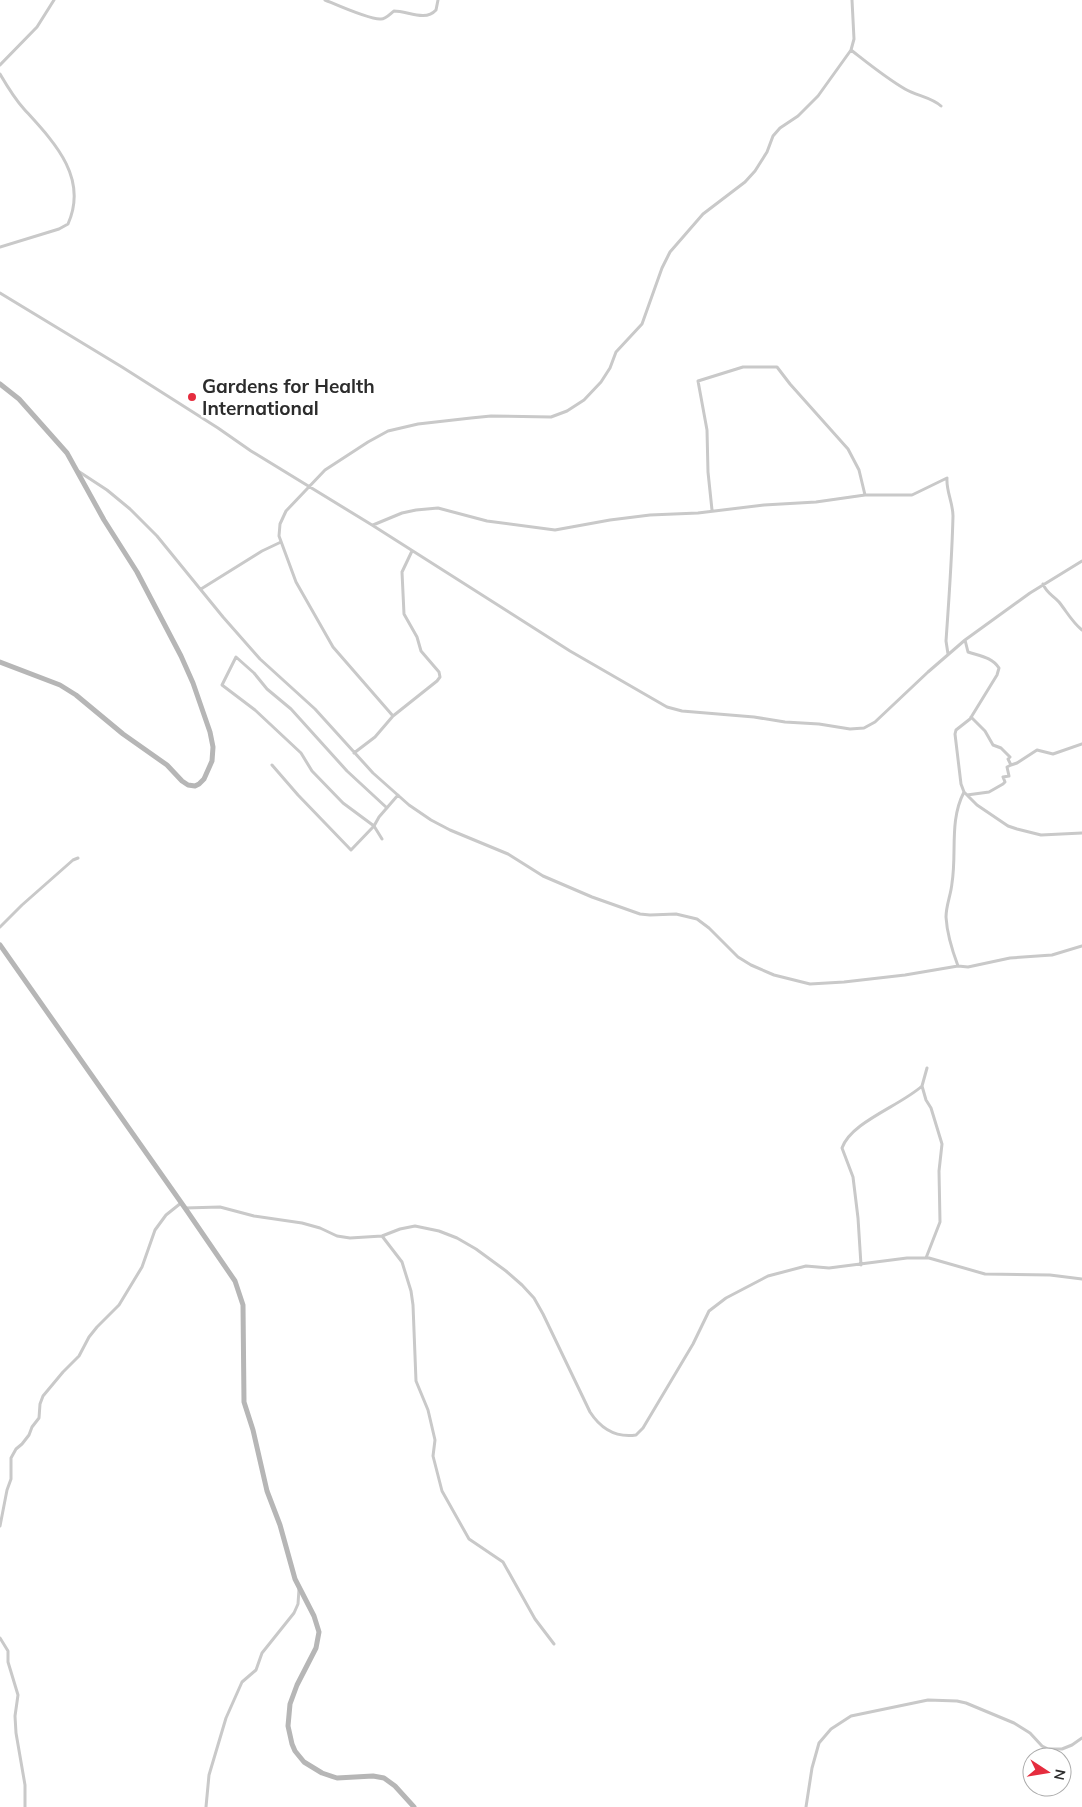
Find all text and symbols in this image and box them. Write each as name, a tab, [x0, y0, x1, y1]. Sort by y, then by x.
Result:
place label: Gardens for Health International	[202, 374, 375, 420]
marker: Gardens for Health International	[186, 391, 198, 403]
north arrow	[1022, 1747, 1072, 1797]
text: N	[1050, 1768, 1070, 1782]

